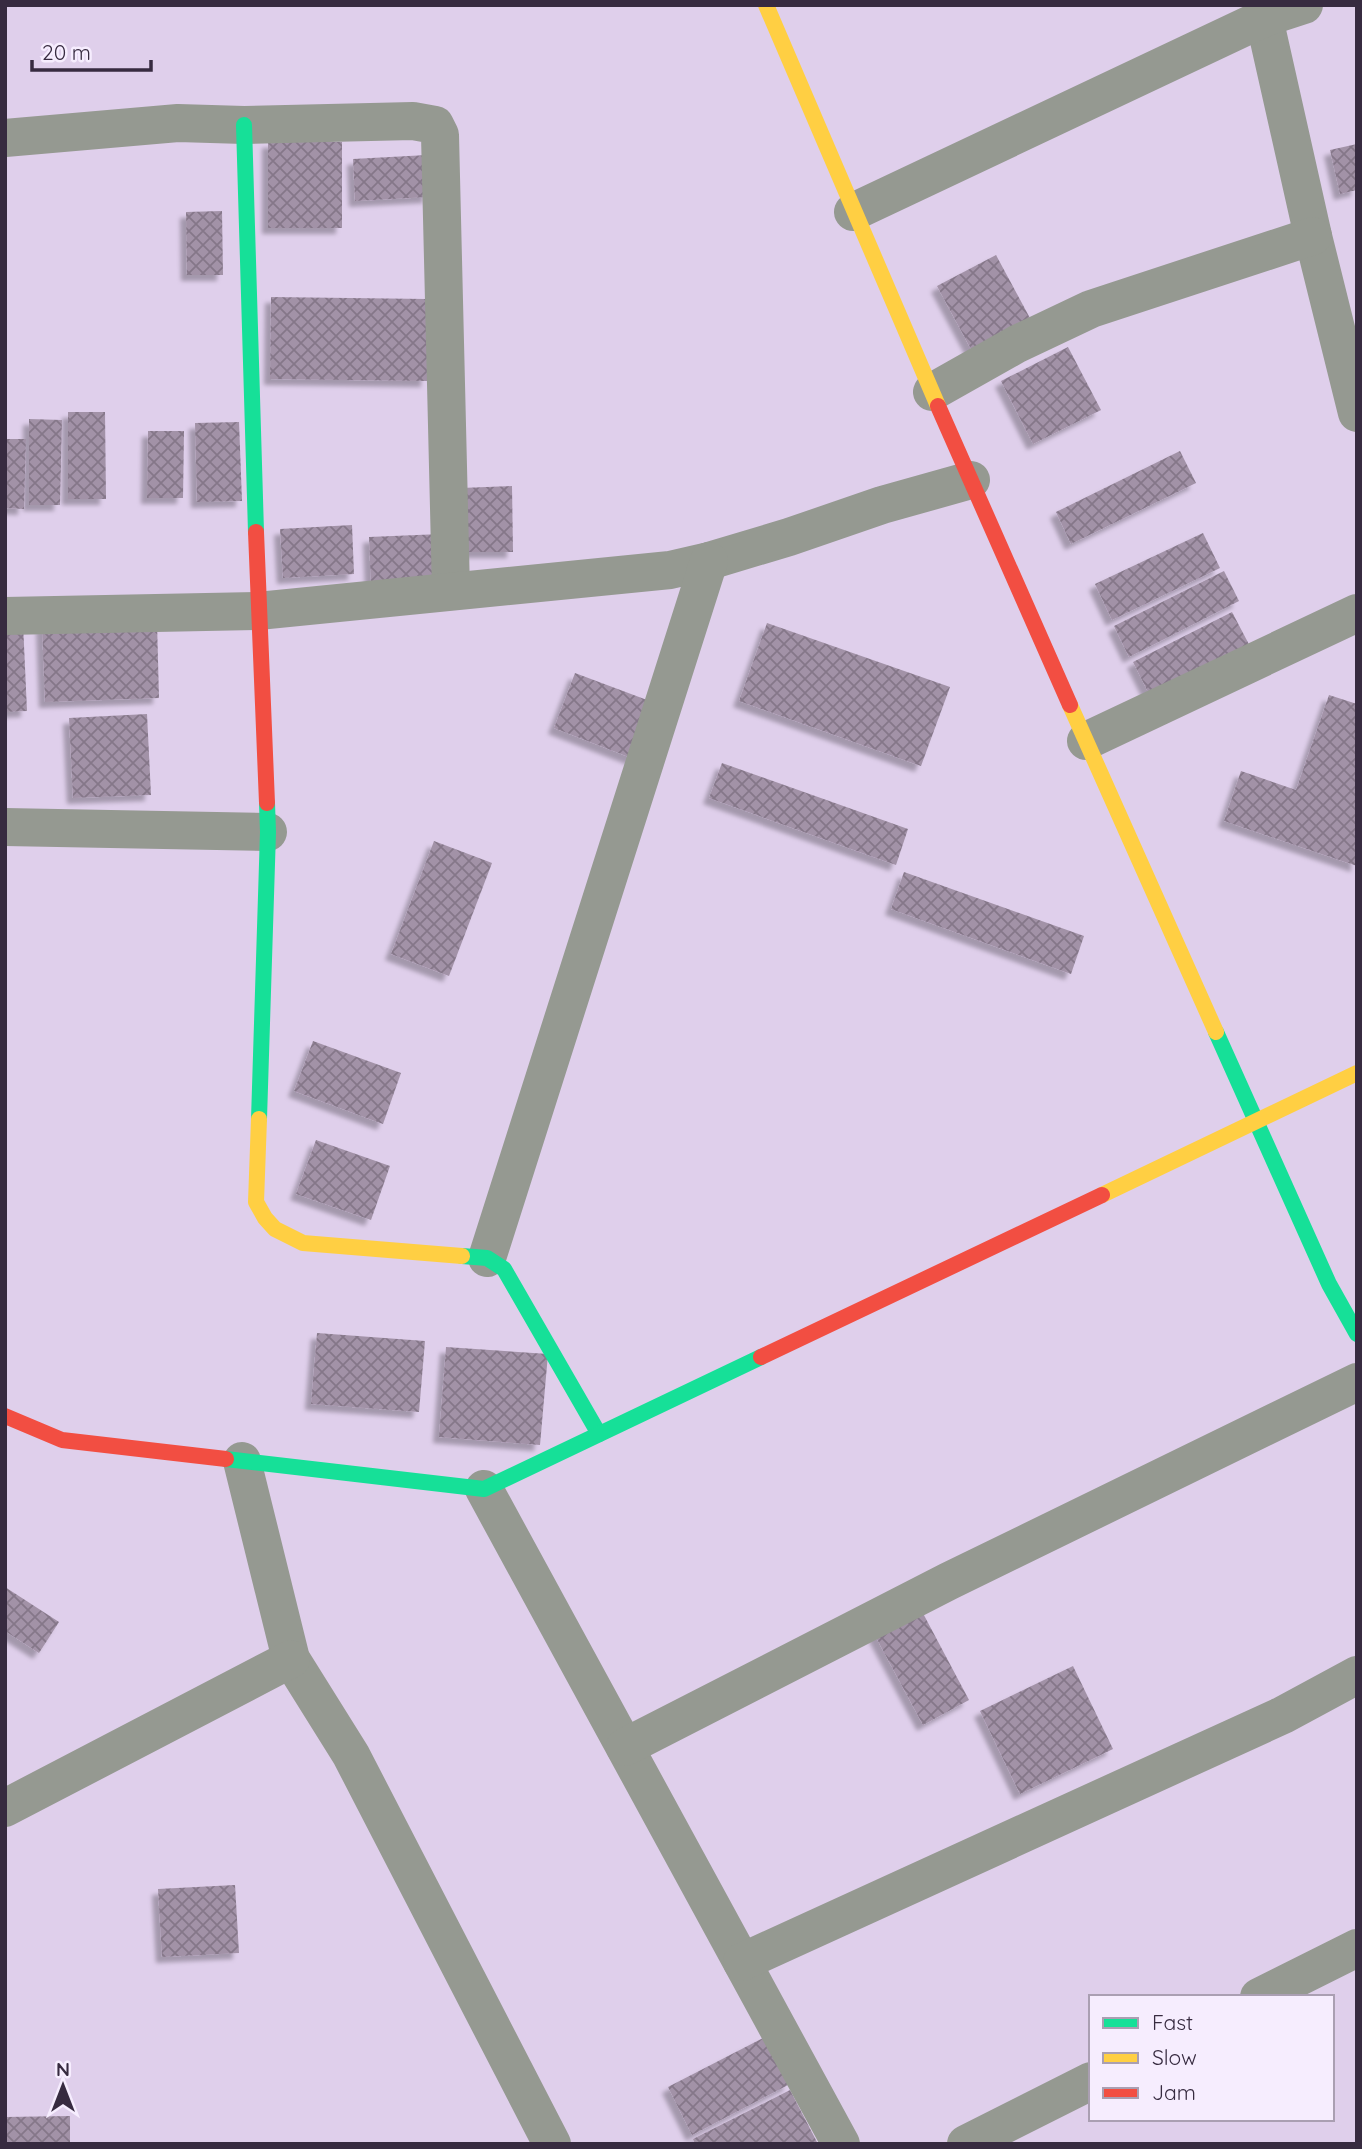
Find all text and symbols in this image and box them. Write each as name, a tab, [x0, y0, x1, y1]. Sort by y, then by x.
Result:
scale bar	[32, 28, 150, 72]
text: 20 m	[42, 39, 91, 65]
legend	[1089, 1995, 1334, 2121]
text: Fast	[1152, 2009, 1193, 2035]
text: Slow	[1152, 2044, 1197, 2070]
north arrow	[28, 2051, 98, 2121]
text: N	[56, 2057, 70, 2081]
text: Jam	[1152, 2079, 1196, 2105]

